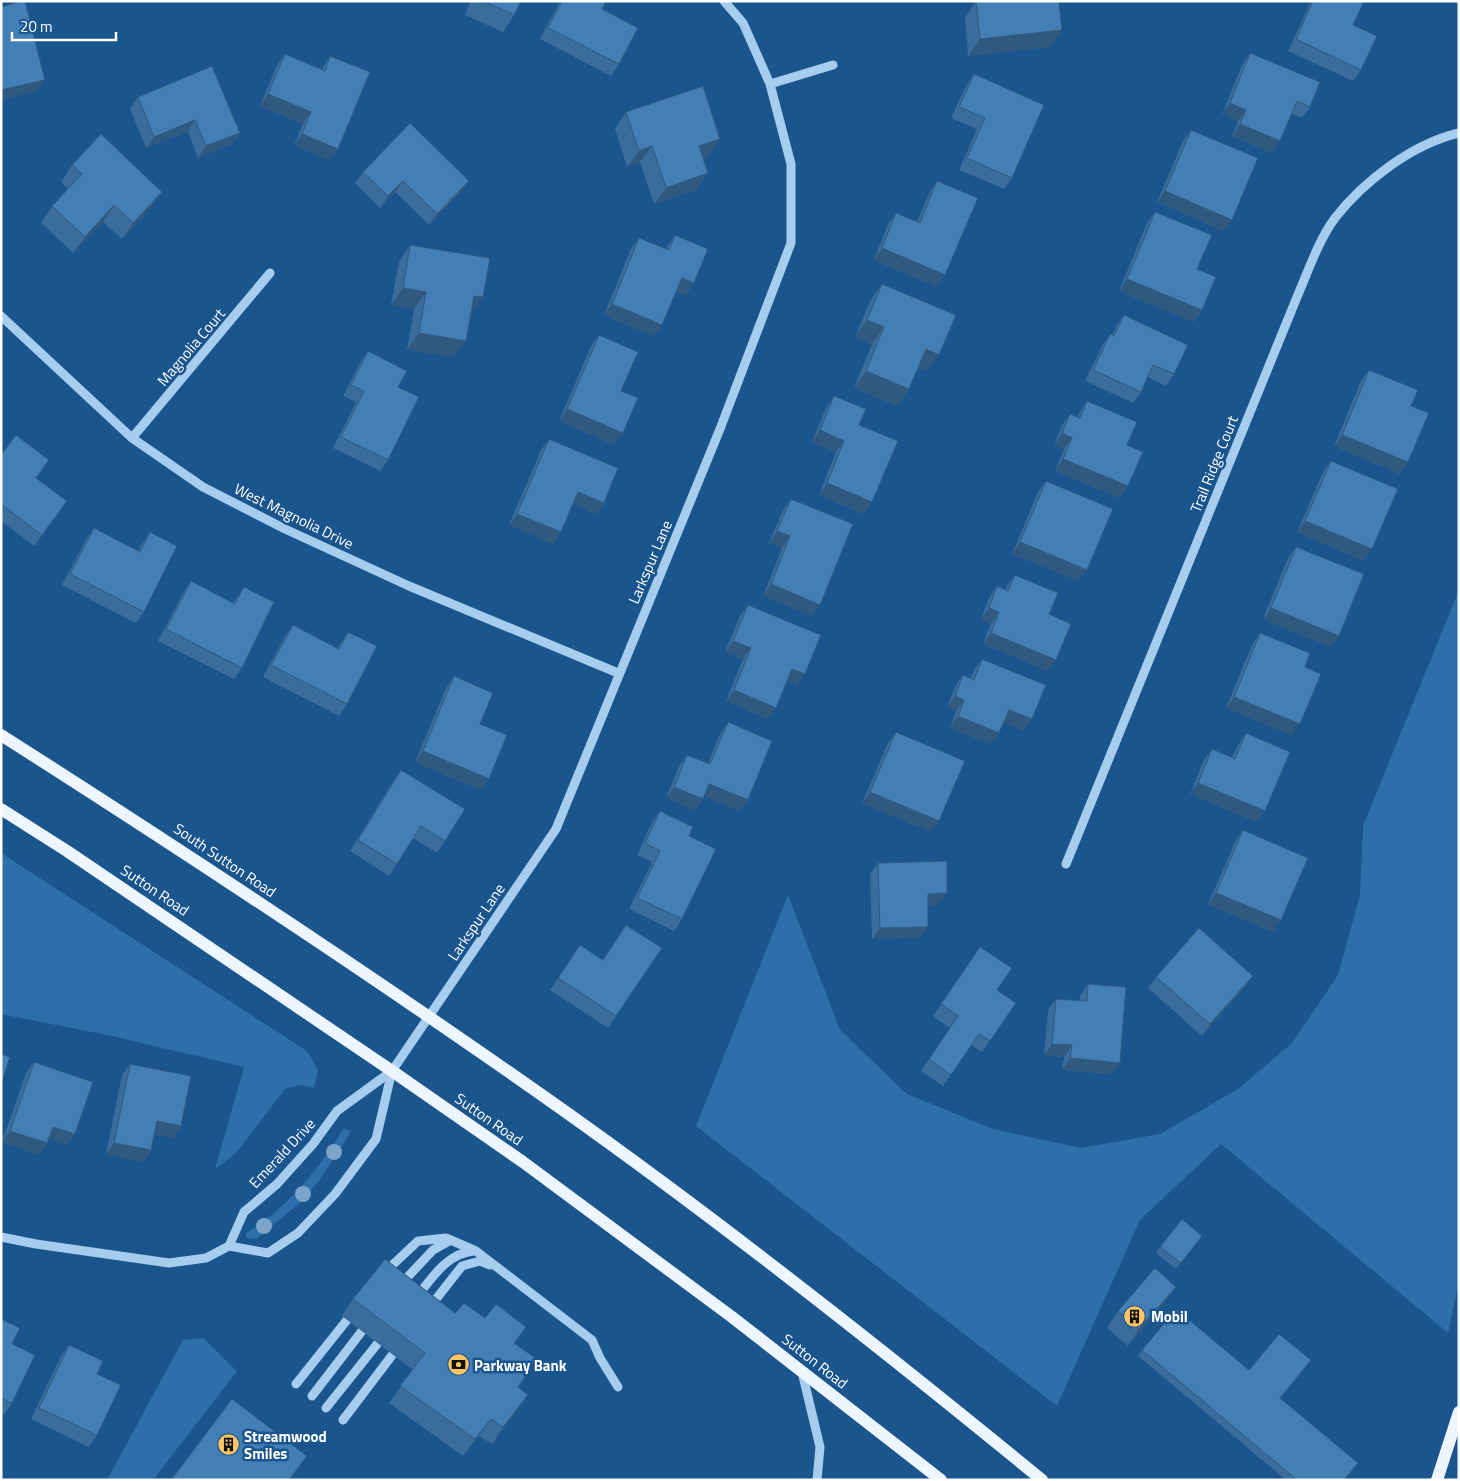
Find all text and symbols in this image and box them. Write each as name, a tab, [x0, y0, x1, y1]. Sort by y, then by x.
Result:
scale bar	[12, 10, 116, 42]
text: 20 m	[20, 15, 53, 38]
street label: Magnolia Court	[151, 302, 231, 391]
street label: Trail Ridge Court	[1184, 411, 1244, 516]
street label: West Magnolia Drive	[230, 477, 358, 555]
street label: Larkspur Lane	[622, 517, 678, 607]
street label: South Sutton Road	[169, 817, 281, 903]
street label: Sutton Road	[116, 859, 194, 921]
street label: Larkspur Lane	[442, 879, 510, 965]
street label: Sutton Road	[450, 1087, 528, 1151]
street label: Emerald Drive	[243, 1113, 321, 1193]
building icon: Mobil	[1123, 1304, 1147, 1328]
place label: Mobil	[1151, 1305, 1188, 1328]
street label: Sutton Road	[777, 1328, 853, 1394]
bank icon: Parkway Bank	[446, 1353, 470, 1377]
place label: Parkway Bank	[474, 1354, 567, 1377]
place label: Streamwood Smiles	[244, 1425, 327, 1465]
building icon: Streamwood Smiles	[216, 1433, 240, 1457]

